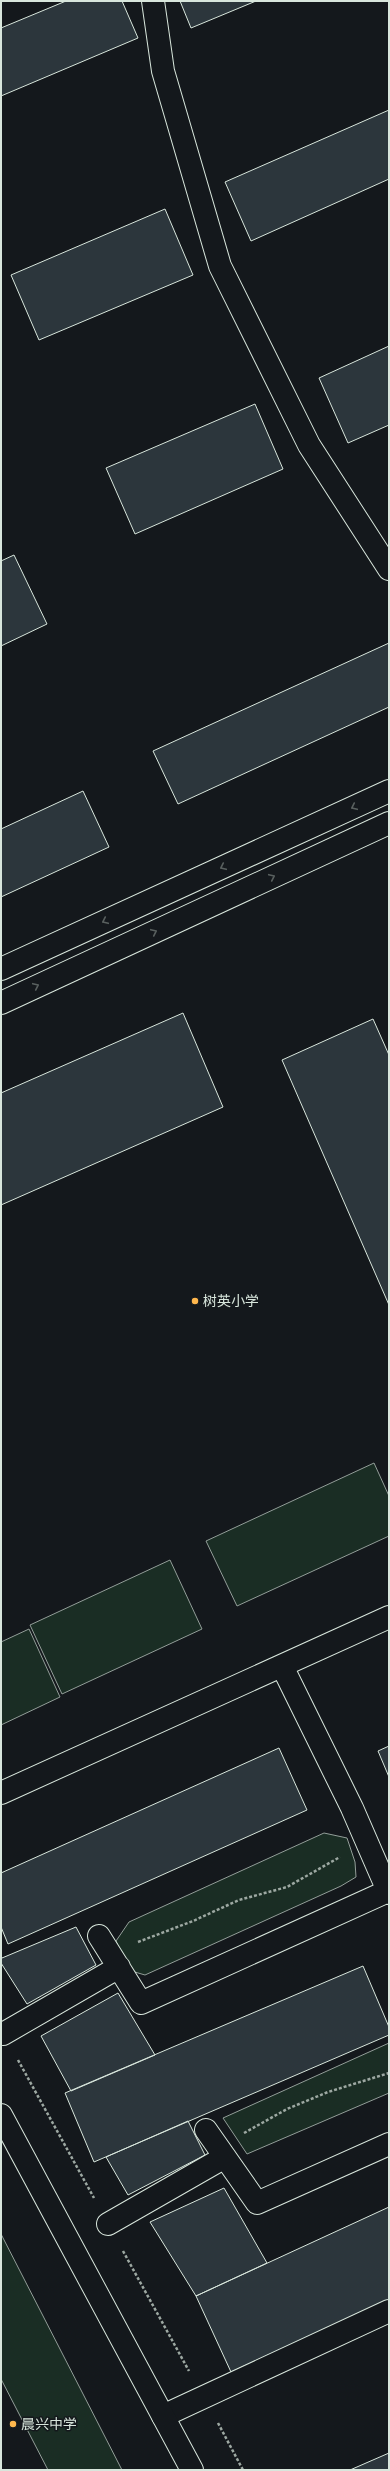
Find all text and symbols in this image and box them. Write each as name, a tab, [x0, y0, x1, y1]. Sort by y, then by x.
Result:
one-way arrow	[350, 802, 358, 810]
one-way arrow	[219, 862, 227, 870]
one-way arrow	[268, 874, 276, 882]
one-way arrow	[101, 916, 109, 924]
one-way arrow	[150, 929, 158, 937]
one-way arrow	[32, 983, 40, 991]
place label: 树英小学	[203, 1292, 259, 1310]
marker: 树英小学	[190, 1296, 200, 1306]
place label: 晨兴中学	[21, 2415, 77, 2433]
marker: 晨兴中学	[8, 2419, 18, 2429]

